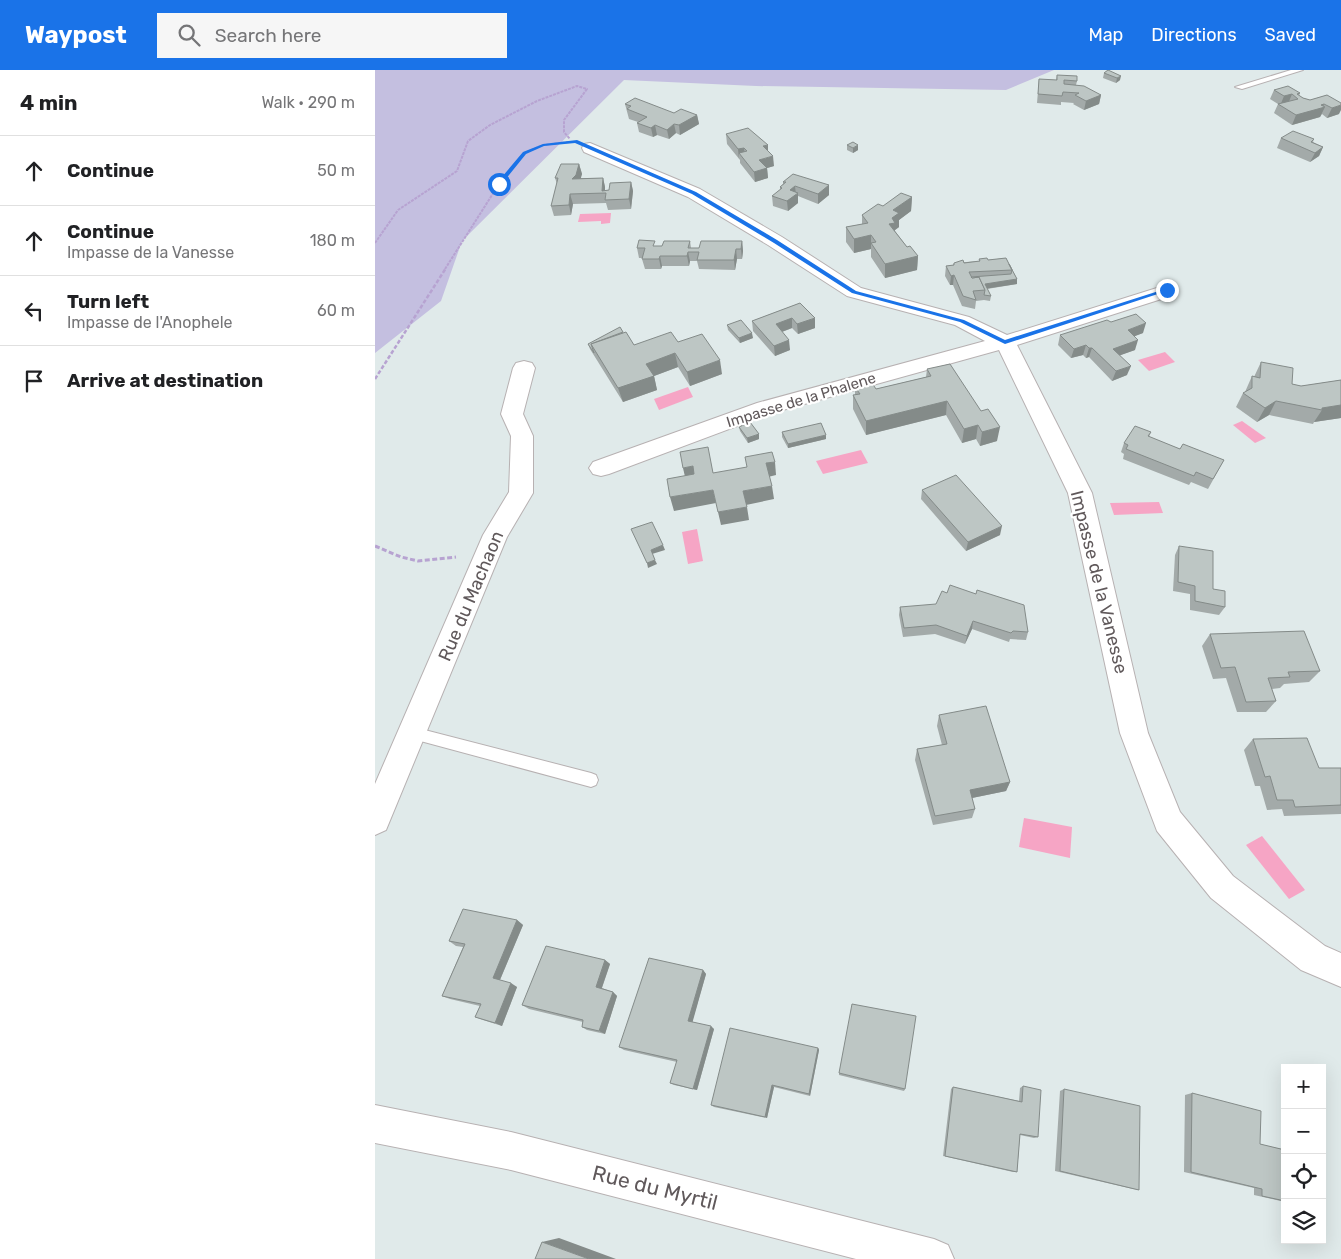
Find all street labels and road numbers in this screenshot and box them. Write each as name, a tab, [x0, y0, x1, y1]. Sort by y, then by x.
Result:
street label: Impasse de la Phalene	[724, 369, 878, 431]
street label: Impasse de la Vanesse	[1066, 488, 1132, 676]
street label: Rue du Machaon	[434, 528, 508, 664]
street label: Rue du Myrtil	[590, 1160, 720, 1215]

